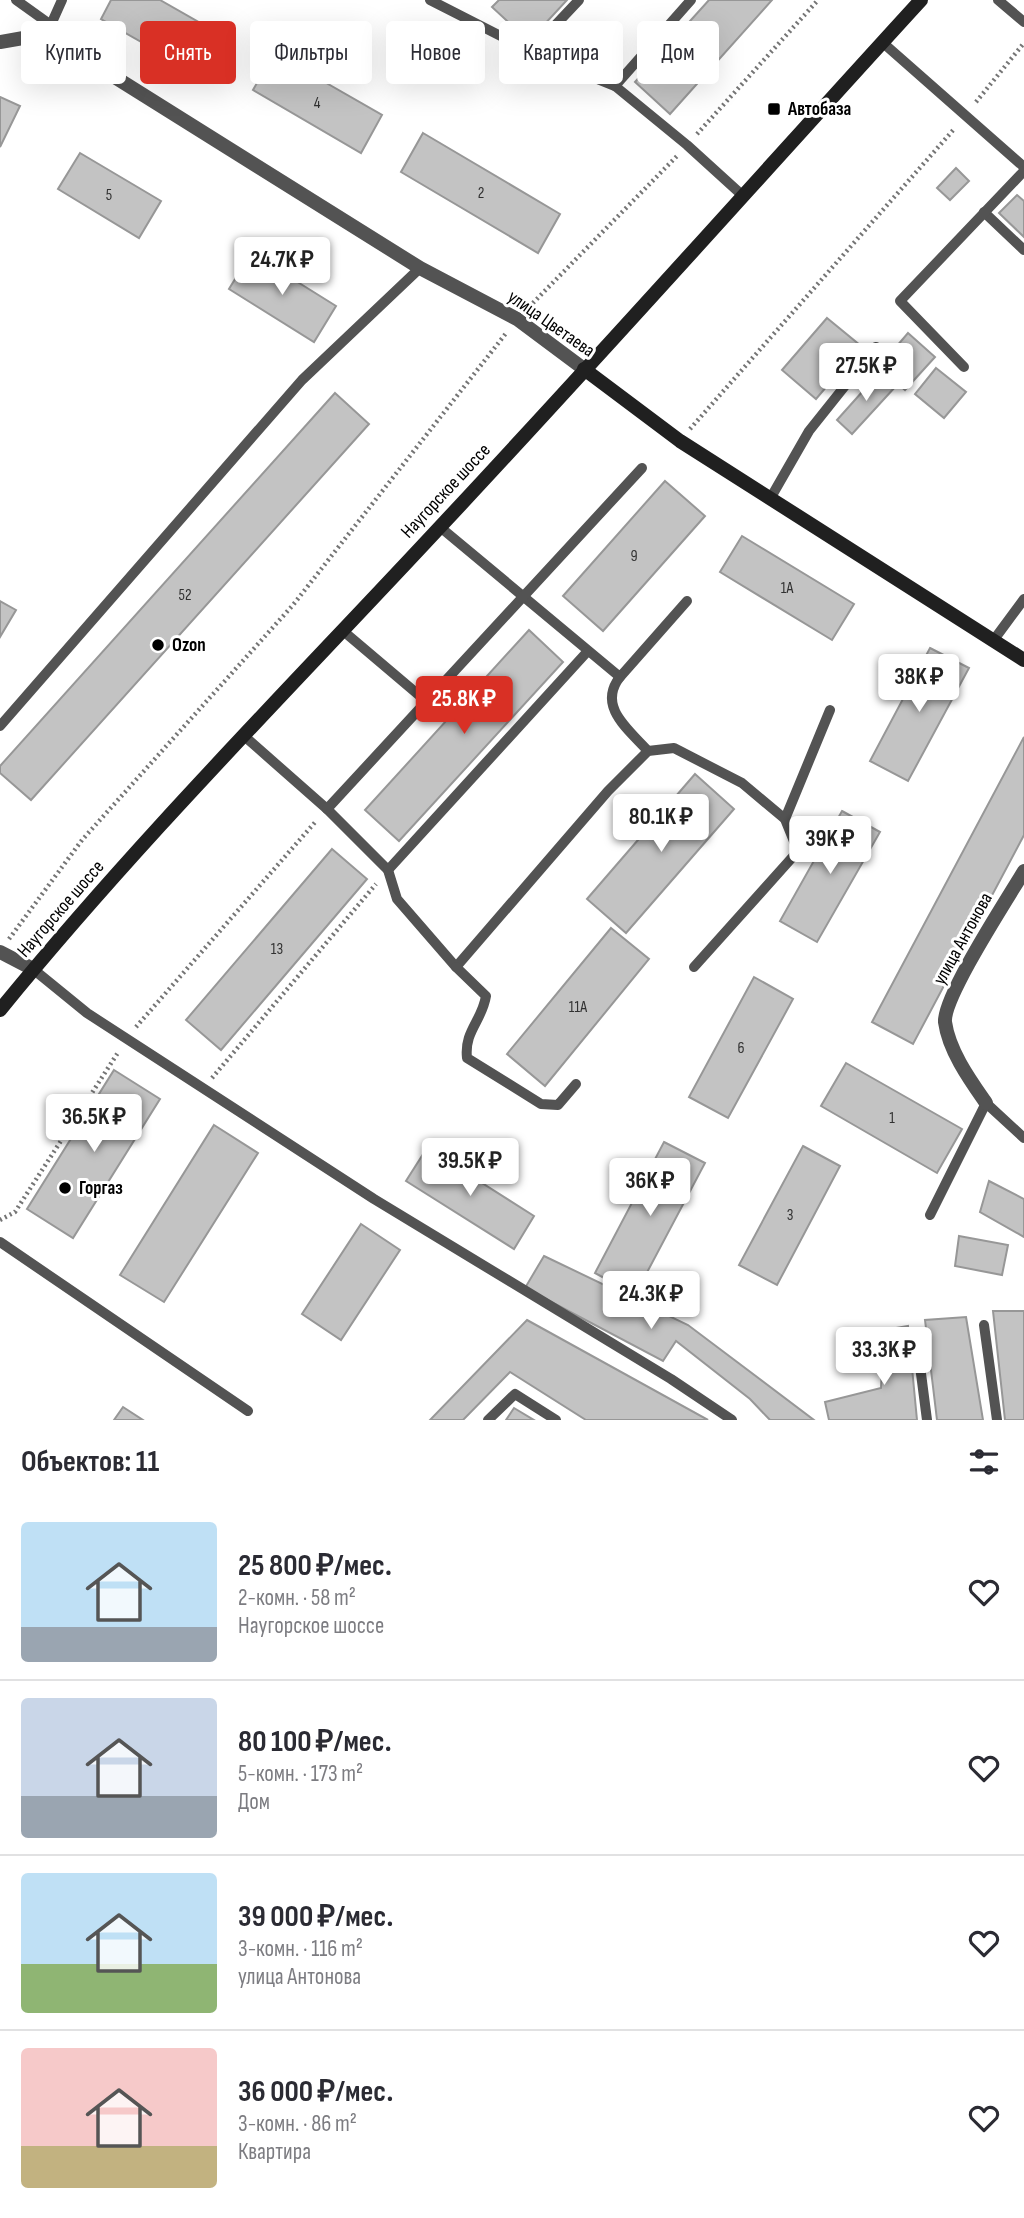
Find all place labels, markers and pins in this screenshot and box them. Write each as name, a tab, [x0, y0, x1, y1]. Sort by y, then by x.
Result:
place label: Автобаза	[787, 98, 851, 121]
marker: Автобаза	[766, 101, 782, 117]
pin: 24.7K ₽	[217, 238, 347, 297]
pin: 27.5K ₽	[801, 344, 931, 403]
place label: Ozon	[172, 634, 206, 657]
marker: Ozon	[150, 637, 166, 653]
pin: 38K ₽	[870, 654, 968, 714]
pin: 25.8K ₽	[399, 676, 529, 736]
pin: 80.1K ₽	[596, 794, 726, 854]
pin: 39K ₽	[781, 816, 879, 876]
pin: 36.5K ₽	[29, 1094, 159, 1154]
pin: 39.5K ₽	[405, 1138, 535, 1198]
pin: 36K ₽	[601, 1158, 699, 1218]
place label: Горгаз	[79, 1177, 123, 1200]
marker: Горгаз	[57, 1180, 73, 1196]
pin: 24.3K ₽	[586, 1272, 716, 1331]
pin: 33.3K ₽	[819, 1328, 949, 1387]

